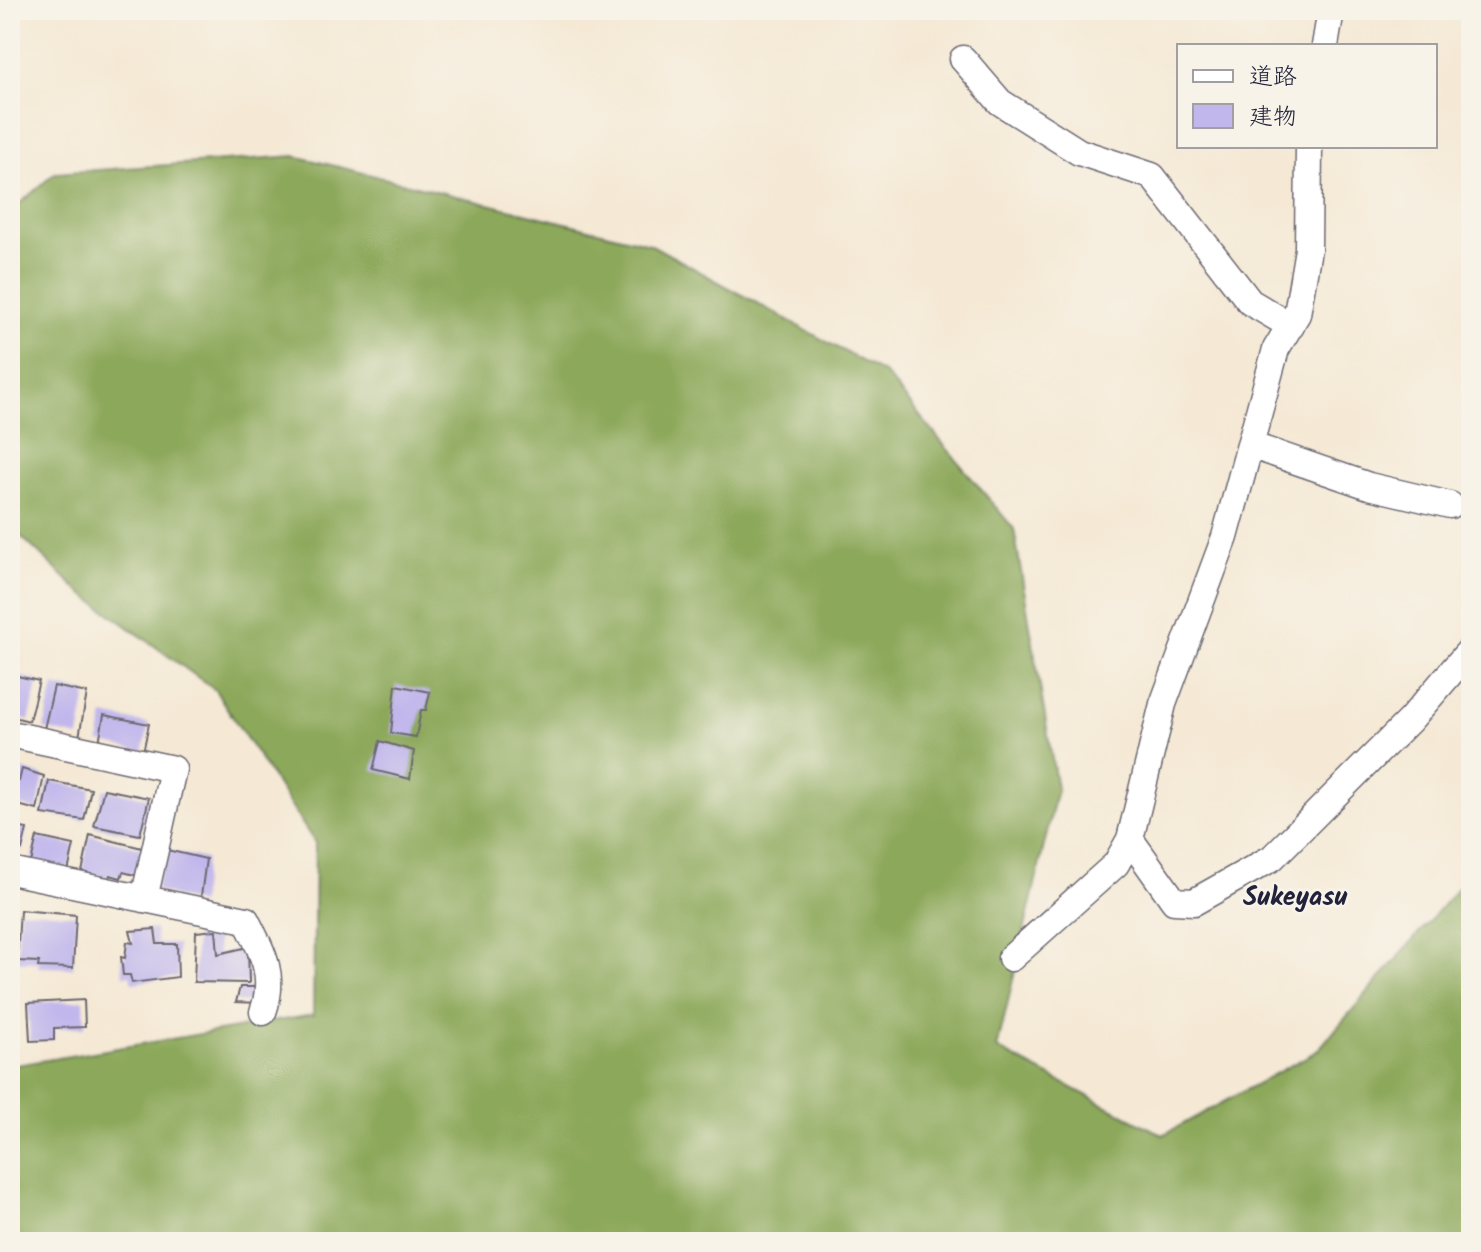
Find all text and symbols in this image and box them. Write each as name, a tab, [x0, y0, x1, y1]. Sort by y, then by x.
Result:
legend	[1177, 44, 1437, 148]
text: 道路	[1249, 58, 1297, 97]
text: 建物	[1249, 98, 1297, 137]
district label: Sukeyasu	[1243, 877, 1347, 919]

